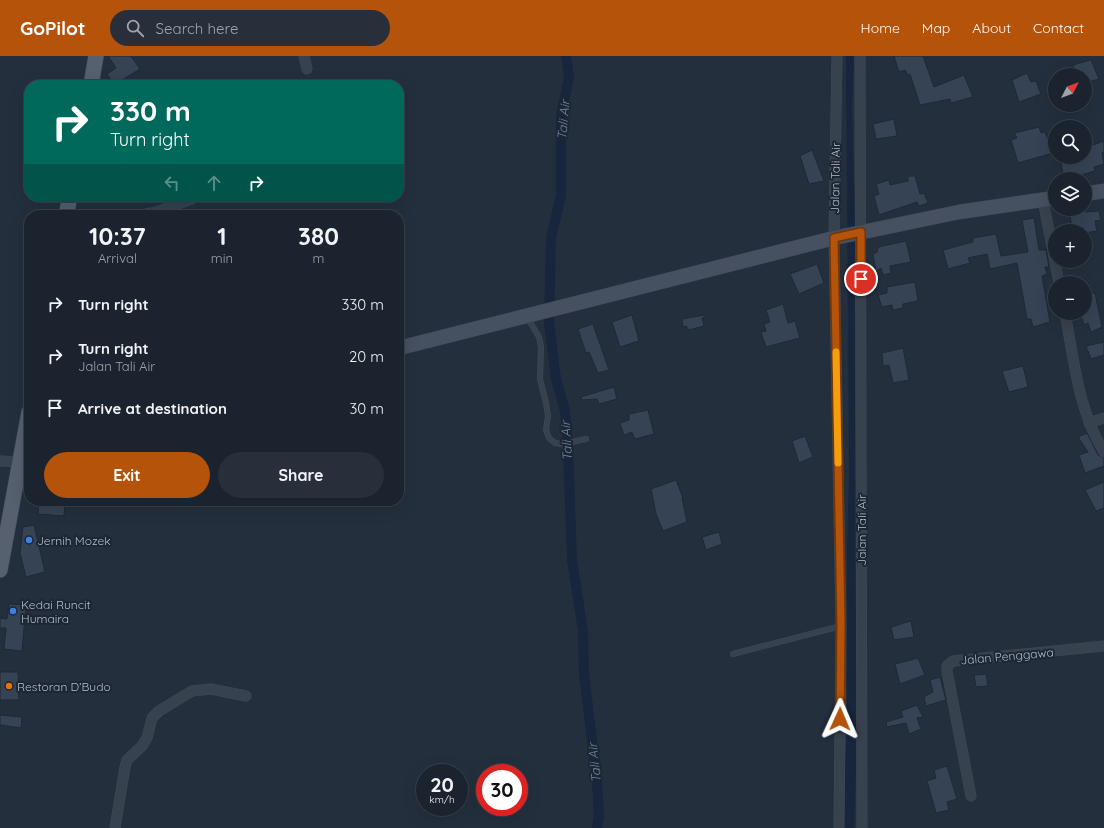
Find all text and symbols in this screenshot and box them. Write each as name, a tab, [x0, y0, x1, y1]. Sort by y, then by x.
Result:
search box	[110, 10, 390, 46]
text: GoPilot	[20, 16, 86, 40]
icon: search	[124, 17, 146, 39]
text: Search here	[156, 19, 238, 38]
text: Home	[861, 19, 900, 37]
text: Map	[922, 19, 950, 37]
text: About	[972, 19, 1011, 37]
text: Contact	[1033, 19, 1084, 37]
north arrow	[1048, 68, 1092, 112]
map controls	[1048, 68, 1092, 320]
text: 330 m	[110, 93, 191, 128]
icon: right	[44, 96, 96, 148]
water label: Tali Air	[553, 97, 573, 141]
button: search	[1048, 120, 1092, 164]
text: Turn right	[110, 128, 190, 151]
street label: Jalan Tali Air	[827, 142, 843, 214]
icon: left	[161, 172, 183, 194]
icon: ahead	[203, 172, 225, 194]
icon: right	[245, 172, 267, 194]
button: layers	[1048, 172, 1092, 216]
text: 10:37	[89, 221, 146, 251]
text: 1	[217, 221, 227, 251]
text: 380	[298, 221, 339, 251]
button: +	[1048, 224, 1092, 268]
text: Arrival	[98, 250, 137, 266]
text: min	[211, 250, 233, 266]
text: m	[313, 250, 324, 266]
pin	[844, 262, 878, 296]
icon: arrive	[850, 268, 872, 290]
button: −	[1048, 276, 1092, 320]
icon: right	[44, 293, 66, 315]
text: Turn right	[78, 295, 149, 314]
text: 330 m	[342, 295, 384, 314]
text: Turn right	[78, 339, 149, 358]
icon: right	[44, 345, 66, 367]
text: 20 m	[349, 347, 384, 366]
text: Jalan Tali Air	[78, 358, 155, 374]
icon: arrive	[44, 397, 66, 419]
text: Arrive at destination	[78, 399, 227, 418]
text: 30 m	[349, 399, 384, 418]
water label: Tali Air	[557, 419, 575, 461]
button: Exit	[44, 452, 210, 498]
button: Share	[218, 452, 384, 498]
street label: Jalan Tali Air	[854, 494, 869, 566]
place label: Jernih Mozek	[37, 533, 111, 548]
marker: Jernih Mozek	[24, 535, 34, 545]
place label: Kedai Runcit Humaira	[21, 597, 91, 626]
marker: Kedai Runcit Humaira	[8, 606, 18, 616]
street label: Jalan Penggawa	[960, 644, 1054, 668]
place label: Restoran D’Budo	[17, 679, 111, 694]
marker: Restoran D’Budo	[4, 681, 14, 691]
position arrow	[819, 698, 861, 740]
water label: Tali Air	[584, 740, 604, 784]
speed limit sign: 30	[476, 764, 528, 816]
text: 20	[430, 772, 454, 797]
text: km/h	[429, 793, 455, 806]

